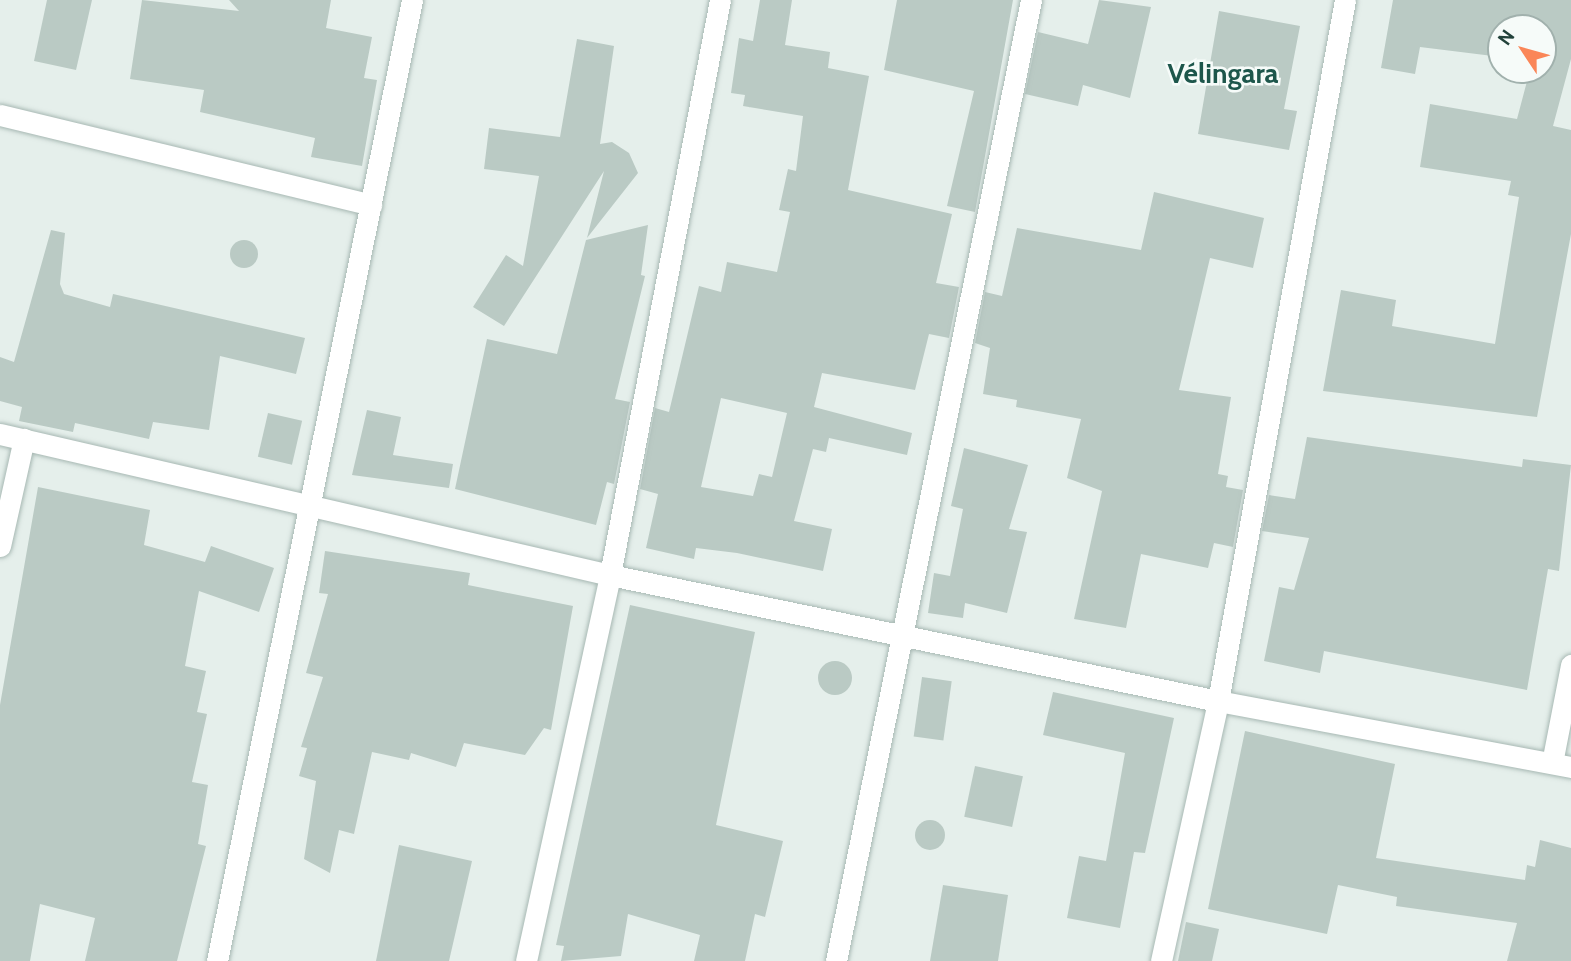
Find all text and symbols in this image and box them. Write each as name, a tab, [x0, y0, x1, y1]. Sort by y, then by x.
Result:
north arrow	[1487, 14, 1557, 84]
text: N	[1493, 25, 1519, 50]
district label: Vélingara	[1168, 56, 1278, 90]

